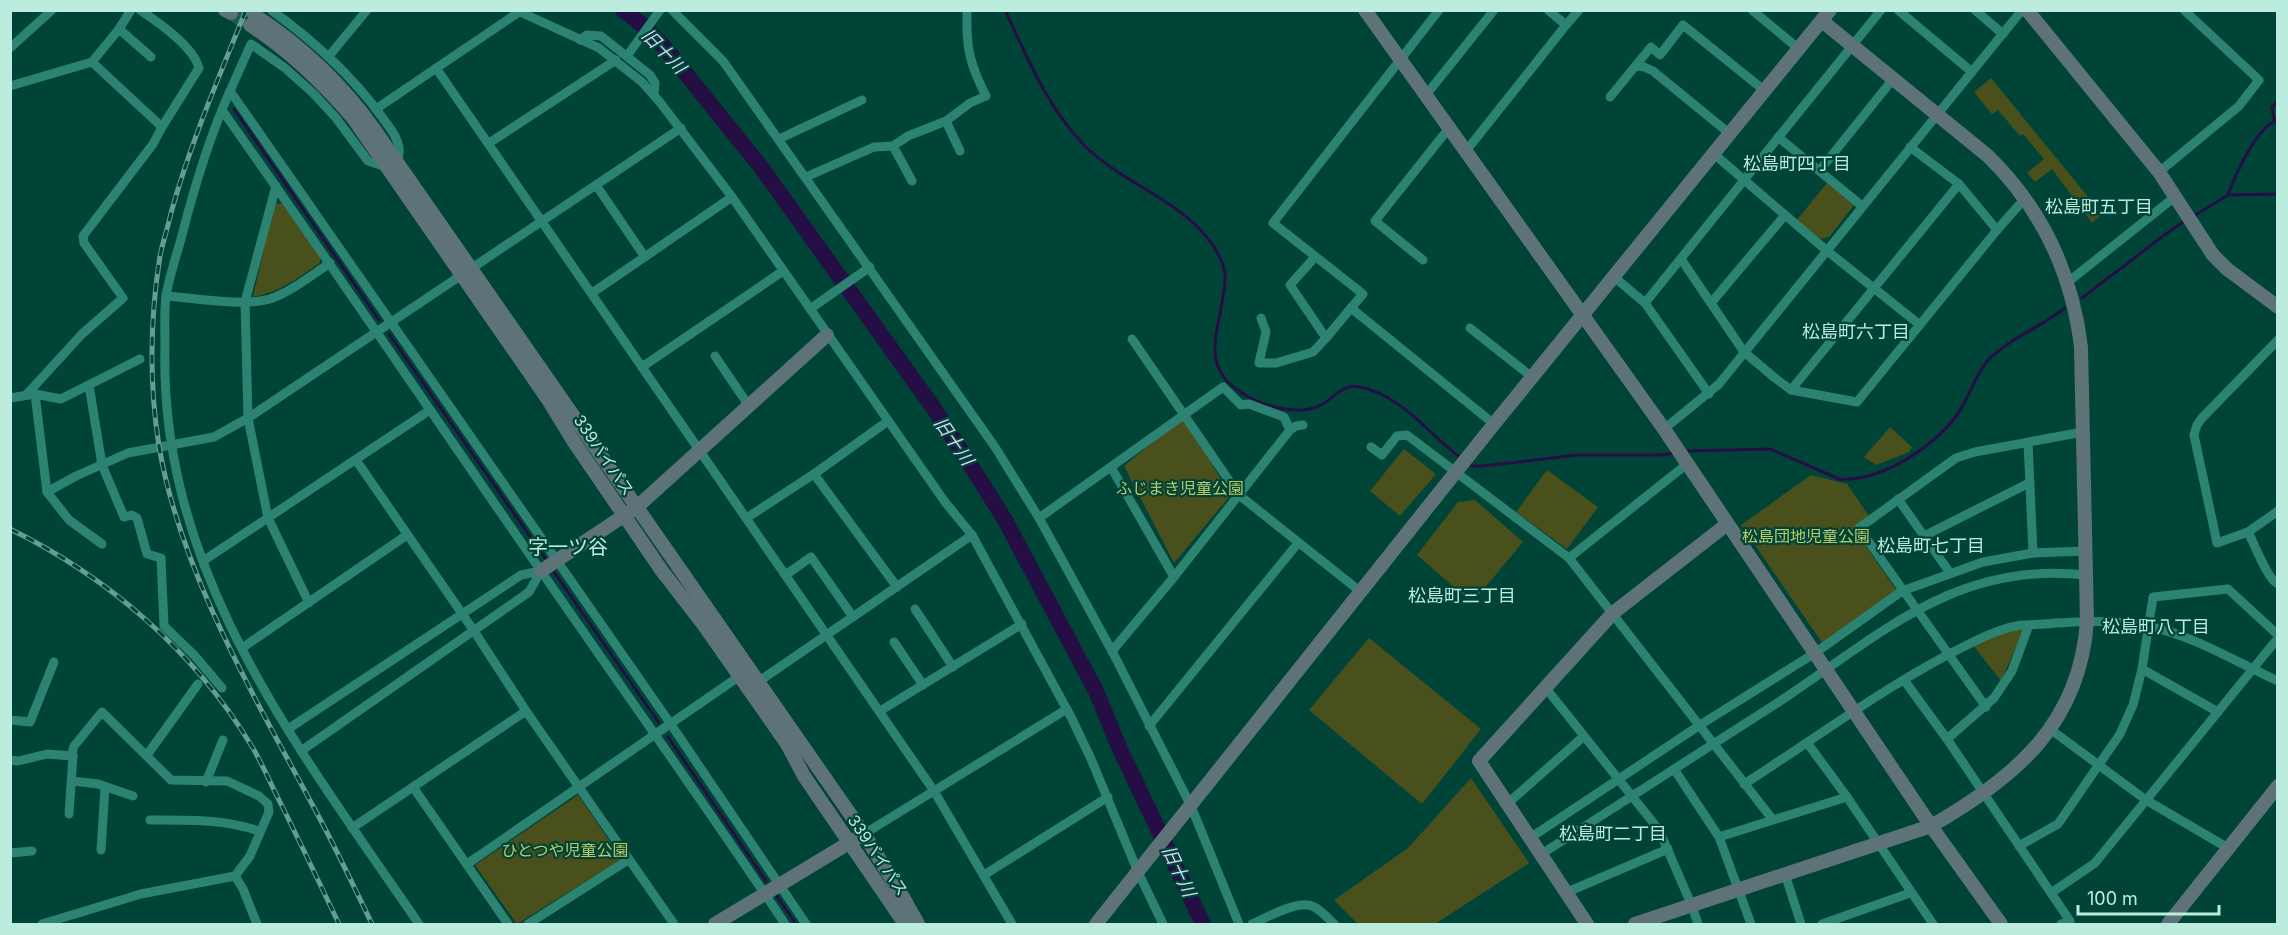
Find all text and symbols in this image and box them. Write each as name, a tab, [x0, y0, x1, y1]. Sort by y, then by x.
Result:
water label: 旧十川	[638, 24, 692, 79]
district label: 松島町四丁目	[1743, 153, 1851, 174]
district label: 松島町五丁目	[2045, 196, 2153, 217]
district label: 松島町六丁目	[1802, 321, 1910, 342]
street label: 339バイパス	[570, 411, 638, 499]
water label: 旧十川	[930, 413, 979, 471]
park label: ふじまき児童公園	[1116, 478, 1244, 498]
park label: 松島団地児童公園	[1742, 526, 1870, 546]
district label: 字一ツ谷	[528, 535, 608, 559]
district label: 松島町七丁目	[1877, 535, 1985, 556]
district label: 松島町三丁目	[1408, 585, 1516, 606]
district label: 松島町八丁目	[2102, 616, 2210, 637]
street label: 339バイパス	[844, 811, 912, 899]
district label: 松島町二丁目	[1559, 823, 1667, 844]
park label: ひとつや児童公園	[502, 840, 628, 860]
water label: 旧十川	[1158, 842, 1201, 902]
scale bar	[2078, 878, 2219, 916]
text: 100 m	[2087, 888, 2138, 909]

